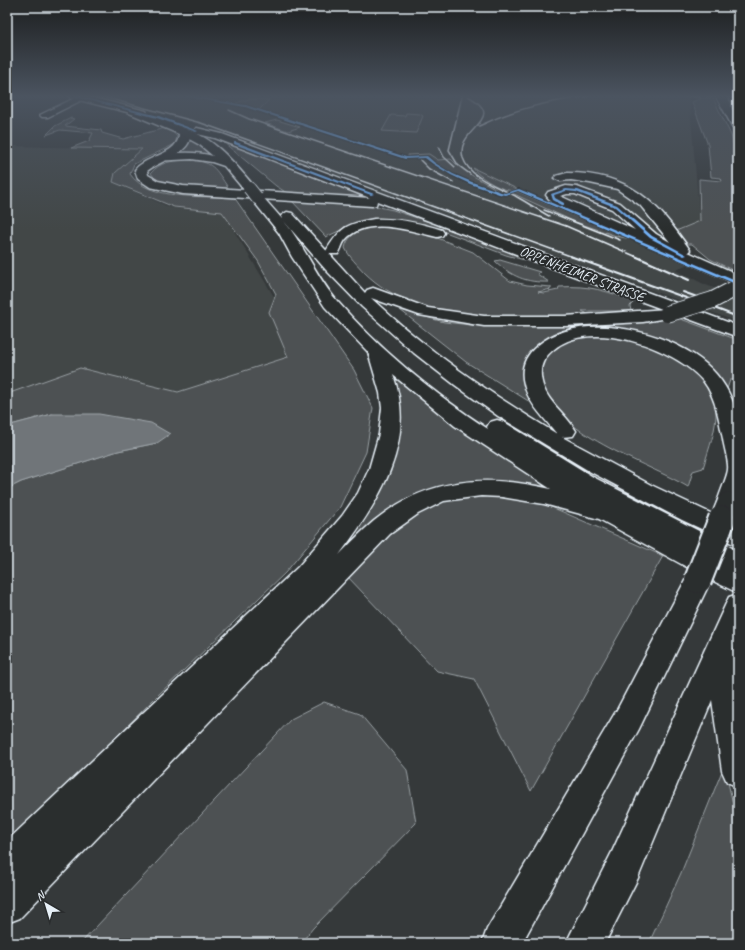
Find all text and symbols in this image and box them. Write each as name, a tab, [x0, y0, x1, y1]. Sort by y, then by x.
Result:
street label: OPPENHEIMER STRASSE	[517, 242, 648, 306]
north arrow	[26, 884, 66, 924]
text: N	[33, 887, 49, 904]

